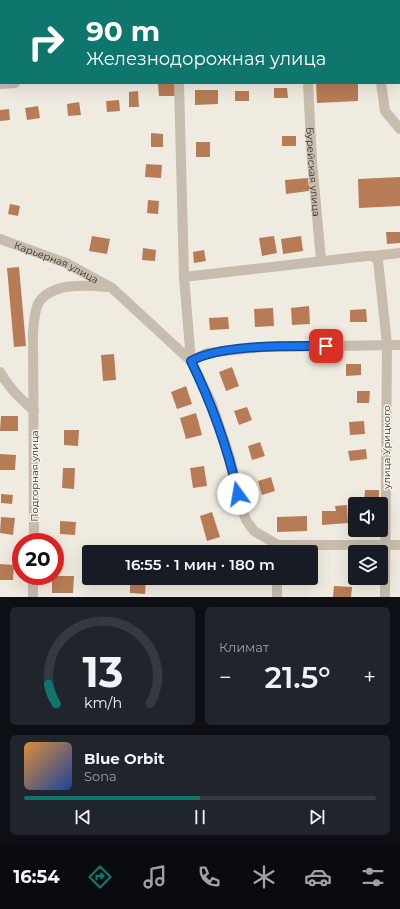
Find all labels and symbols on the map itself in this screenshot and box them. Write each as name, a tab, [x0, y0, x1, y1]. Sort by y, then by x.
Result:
street label: Бурейская улица	[303, 127, 323, 217]
street label: Карьерная улица	[12, 239, 101, 286]
pin	[309, 329, 343, 363]
street label: улица Урицкого	[380, 405, 393, 490]
street label: Подгорная улица	[28, 430, 41, 522]
position arrow	[217, 473, 259, 515]
speed limit sign: 20	[12, 533, 64, 585]

